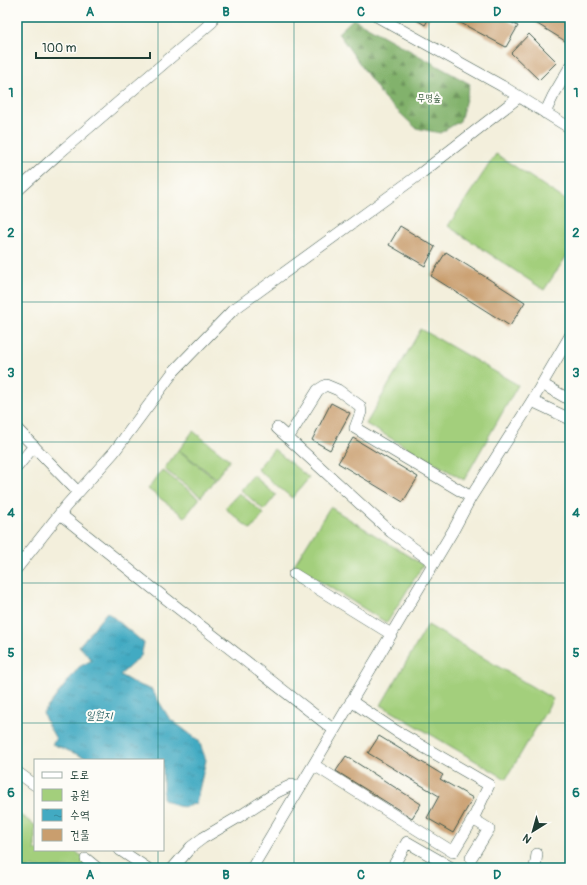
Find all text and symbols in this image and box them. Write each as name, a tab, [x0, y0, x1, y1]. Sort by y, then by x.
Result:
text: A	[86, 4, 95, 20]
text: B	[222, 4, 230, 20]
text: C	[357, 4, 365, 20]
text: D	[493, 4, 501, 20]
scale bar	[36, 34, 150, 60]
text: 100 m	[42, 41, 77, 56]
text: 1	[8, 85, 14, 101]
text: 1	[573, 85, 579, 101]
park label: 무명숲	[417, 92, 441, 104]
text: 2	[7, 225, 15, 241]
text: 2	[572, 225, 580, 241]
text: 3	[7, 365, 15, 381]
text: 3	[572, 365, 580, 381]
text: 4	[7, 505, 15, 521]
text: 4	[572, 505, 580, 521]
text: 5	[7, 645, 15, 661]
text: 5	[572, 645, 580, 661]
water label: 일월지	[86, 709, 113, 722]
legend	[34, 759, 164, 851]
text: 도로	[70, 768, 89, 783]
text: 6	[7, 785, 15, 801]
text: 6	[572, 785, 580, 801]
text: 공원	[70, 788, 89, 803]
text: 수역	[70, 808, 90, 823]
north arrow	[513, 811, 553, 851]
text: 건물	[70, 828, 90, 843]
text: N	[520, 831, 534, 846]
text: A	[86, 867, 95, 883]
text: B	[222, 867, 230, 883]
text: C	[357, 867, 365, 883]
text: D	[493, 867, 501, 883]

